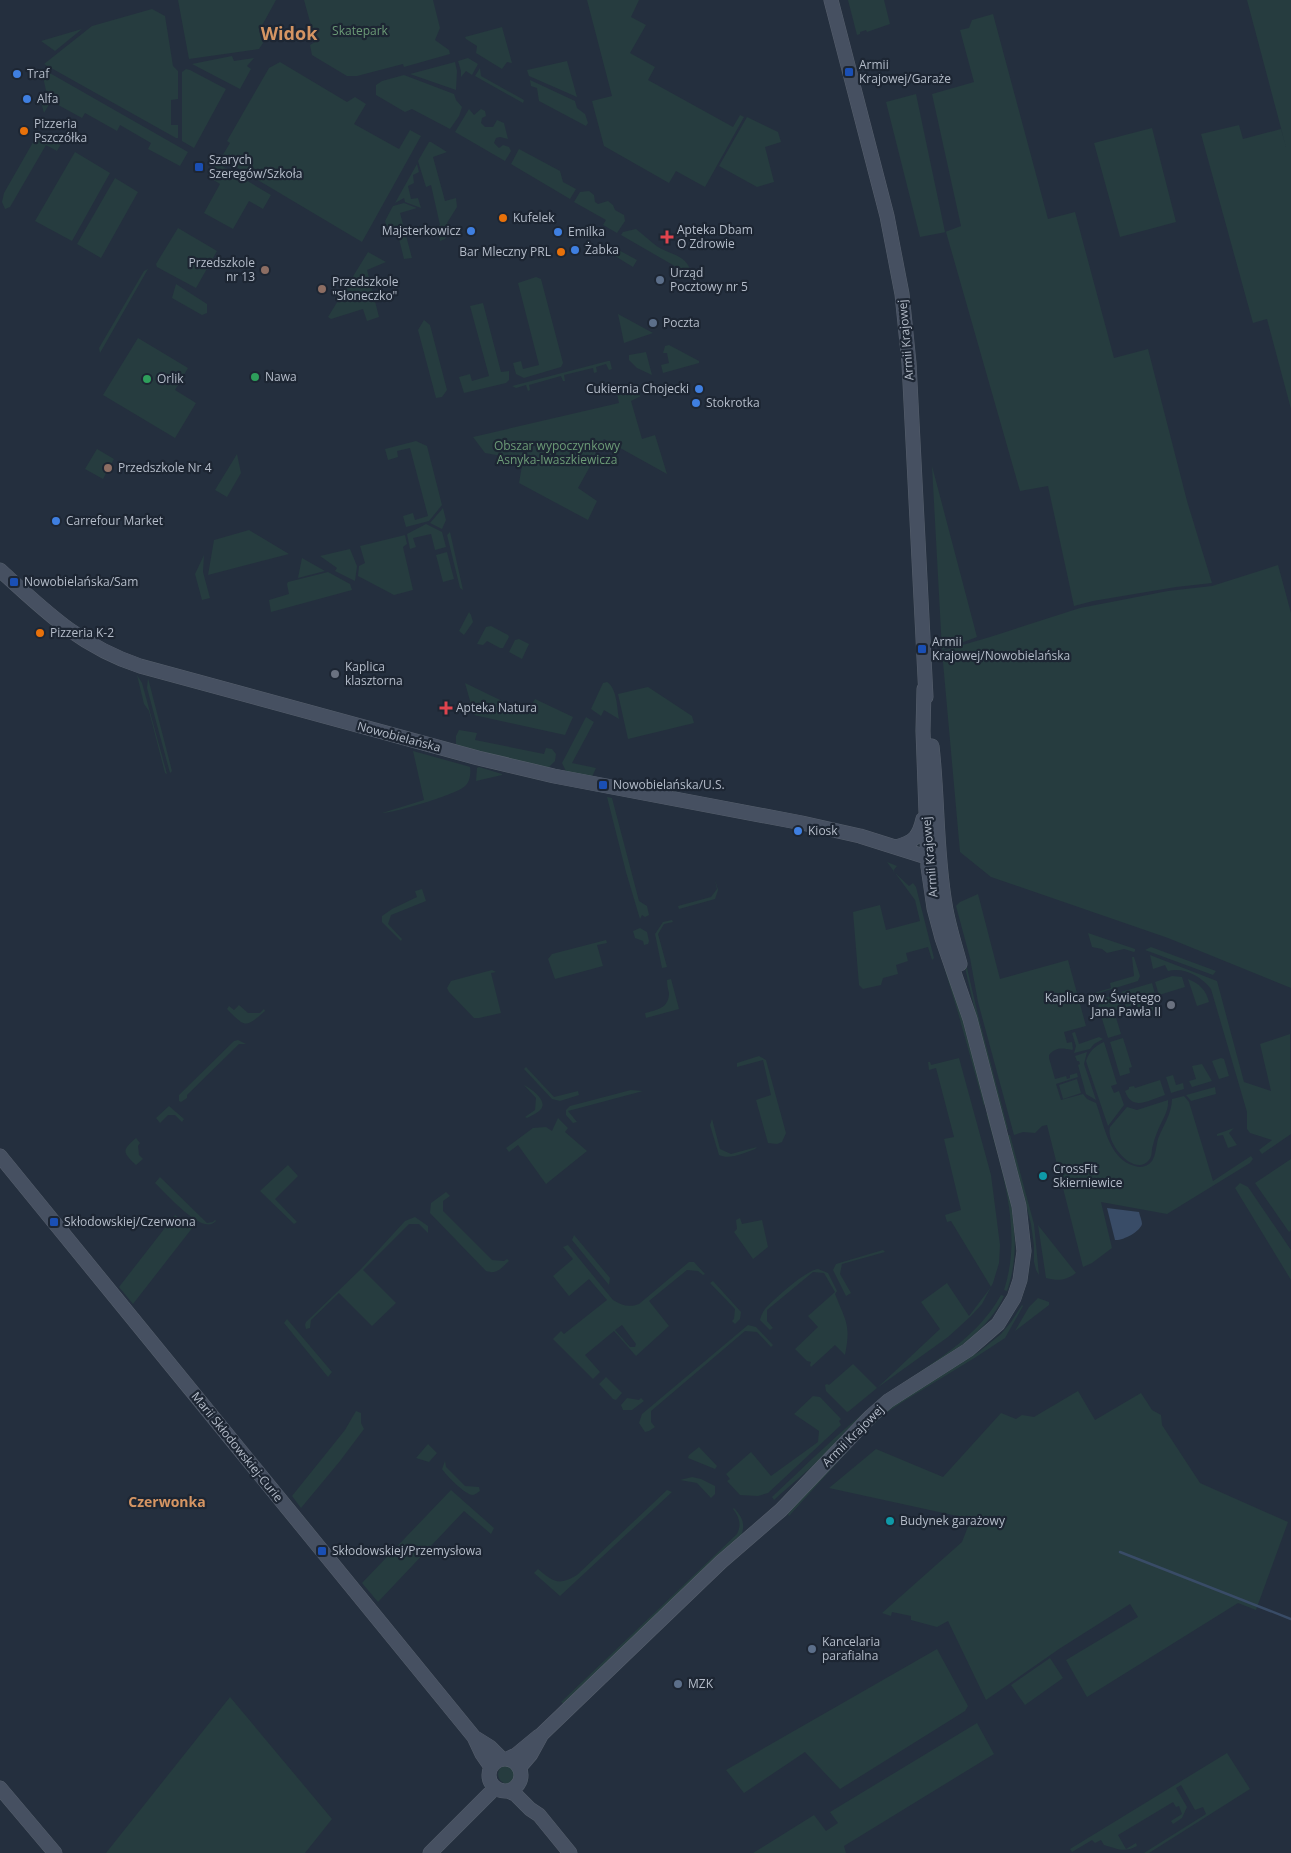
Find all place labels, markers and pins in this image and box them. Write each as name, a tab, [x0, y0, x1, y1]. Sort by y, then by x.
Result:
place label: Armii Krajowej/Garaże	[859, 56, 951, 87]
place label: Traf	[27, 65, 50, 82]
marker: Armii Krajowej/Garaże	[843, 66, 855, 78]
marker: Traf	[11, 68, 23, 80]
place label: Alfa	[37, 90, 58, 107]
marker: Alfa	[21, 93, 33, 105]
place label: Pizzeria Pszczółka	[34, 115, 87, 146]
marker: Pizzeria Pszczółka	[18, 125, 30, 137]
place label: Szarych Szeregów/Szkoła	[209, 151, 302, 182]
marker: Szarych Szeregów/Szkoła	[193, 161, 205, 173]
place label: Kufelek	[513, 209, 555, 226]
marker: Kufelek	[497, 212, 509, 224]
place label: Apteka Dbam O Zdrowie	[677, 221, 753, 252]
place label: Majsterkowicz	[382, 222, 461, 239]
place label: Emilka	[568, 223, 605, 240]
marker: Majsterkowicz	[465, 225, 477, 237]
marker: Emilka	[552, 226, 564, 238]
marker: Apteka Dbam O Zdrowie	[661, 231, 673, 243]
place label: Żabka	[585, 241, 619, 258]
place label: Bar Mleczny PRL	[459, 243, 551, 260]
marker: Żabka	[569, 244, 581, 256]
marker: Bar Mleczny PRL	[555, 246, 567, 258]
place label: Przedszkole nr 13	[189, 254, 255, 285]
marker: Przedszkole nr 13	[259, 264, 271, 276]
place label: Urząd Pocztowy nr 5	[670, 264, 748, 295]
place label: Przedszkole "Słoneczko"	[332, 273, 399, 304]
marker: Urząd Pocztowy nr 5	[654, 274, 666, 286]
marker: Przedszkole "Słoneczko"	[316, 283, 328, 295]
place label: Poczta	[663, 314, 700, 331]
marker: Poczta	[647, 317, 659, 329]
place label: Nawa	[265, 368, 297, 385]
place label: Orlik	[157, 370, 184, 387]
marker: Nawa	[249, 371, 261, 383]
marker: Orlik	[141, 373, 153, 385]
place label: Cukiernia Chojecki	[586, 380, 689, 397]
marker: Cukiernia Chojecki	[693, 383, 705, 395]
place label: Stokrotka	[706, 394, 760, 411]
marker: Stokrotka	[690, 397, 702, 409]
place label: Przedszkole Nr 4	[118, 459, 212, 476]
marker: Przedszkole Nr 4	[102, 462, 114, 474]
place label: Carrefour Market	[66, 512, 163, 529]
marker: Carrefour Market	[50, 515, 62, 527]
place label: Nowobielańska/Sam	[24, 573, 138, 590]
marker: Nowobielańska/Sam	[8, 576, 20, 588]
place label: Pizzeria K-2	[50, 624, 114, 641]
marker: Pizzeria K-2	[34, 627, 46, 639]
place label: Armii Krajowej/Nowobielańska	[932, 633, 1070, 664]
marker: Armii Krajowej/Nowobielańska	[916, 643, 928, 655]
place label: Kaplica klasztorna	[345, 658, 403, 689]
marker: Kaplica klasztorna	[329, 668, 341, 680]
place label: Apteka Natura	[456, 699, 537, 716]
marker: Apteka Natura	[440, 702, 452, 714]
place label: Nowobielańska/U.S.	[613, 776, 725, 793]
marker: Nowobielańska/U.S.	[597, 779, 609, 791]
place label: Kiosk	[808, 822, 838, 839]
marker: Kiosk	[792, 825, 804, 837]
place label: Kaplica pw. Świętego Jana Pawła II	[1045, 989, 1161, 1020]
marker: Kaplica pw. Świętego Jana Pawła II	[1165, 999, 1177, 1011]
place label: CrossFit Skierniewice	[1053, 1160, 1123, 1191]
marker: CrossFit Skierniewice	[1037, 1170, 1049, 1182]
place label: Skłodowskiej/Czerwona	[64, 1213, 196, 1230]
marker: Skłodowskiej/Czerwona	[48, 1216, 60, 1228]
place label: Budynek garażowy	[900, 1512, 1006, 1529]
marker: Budynek garażowy	[884, 1515, 896, 1527]
place label: Skłodowskiej/Przemysłowa	[332, 1542, 482, 1559]
marker: Skłodowskiej/Przemysłowa	[316, 1545, 328, 1557]
place label: Kancelaria parafialna	[822, 1633, 880, 1664]
marker: Kancelaria parafialna	[806, 1643, 818, 1655]
place label: MZK	[688, 1675, 714, 1692]
marker: MZK	[672, 1678, 684, 1690]

